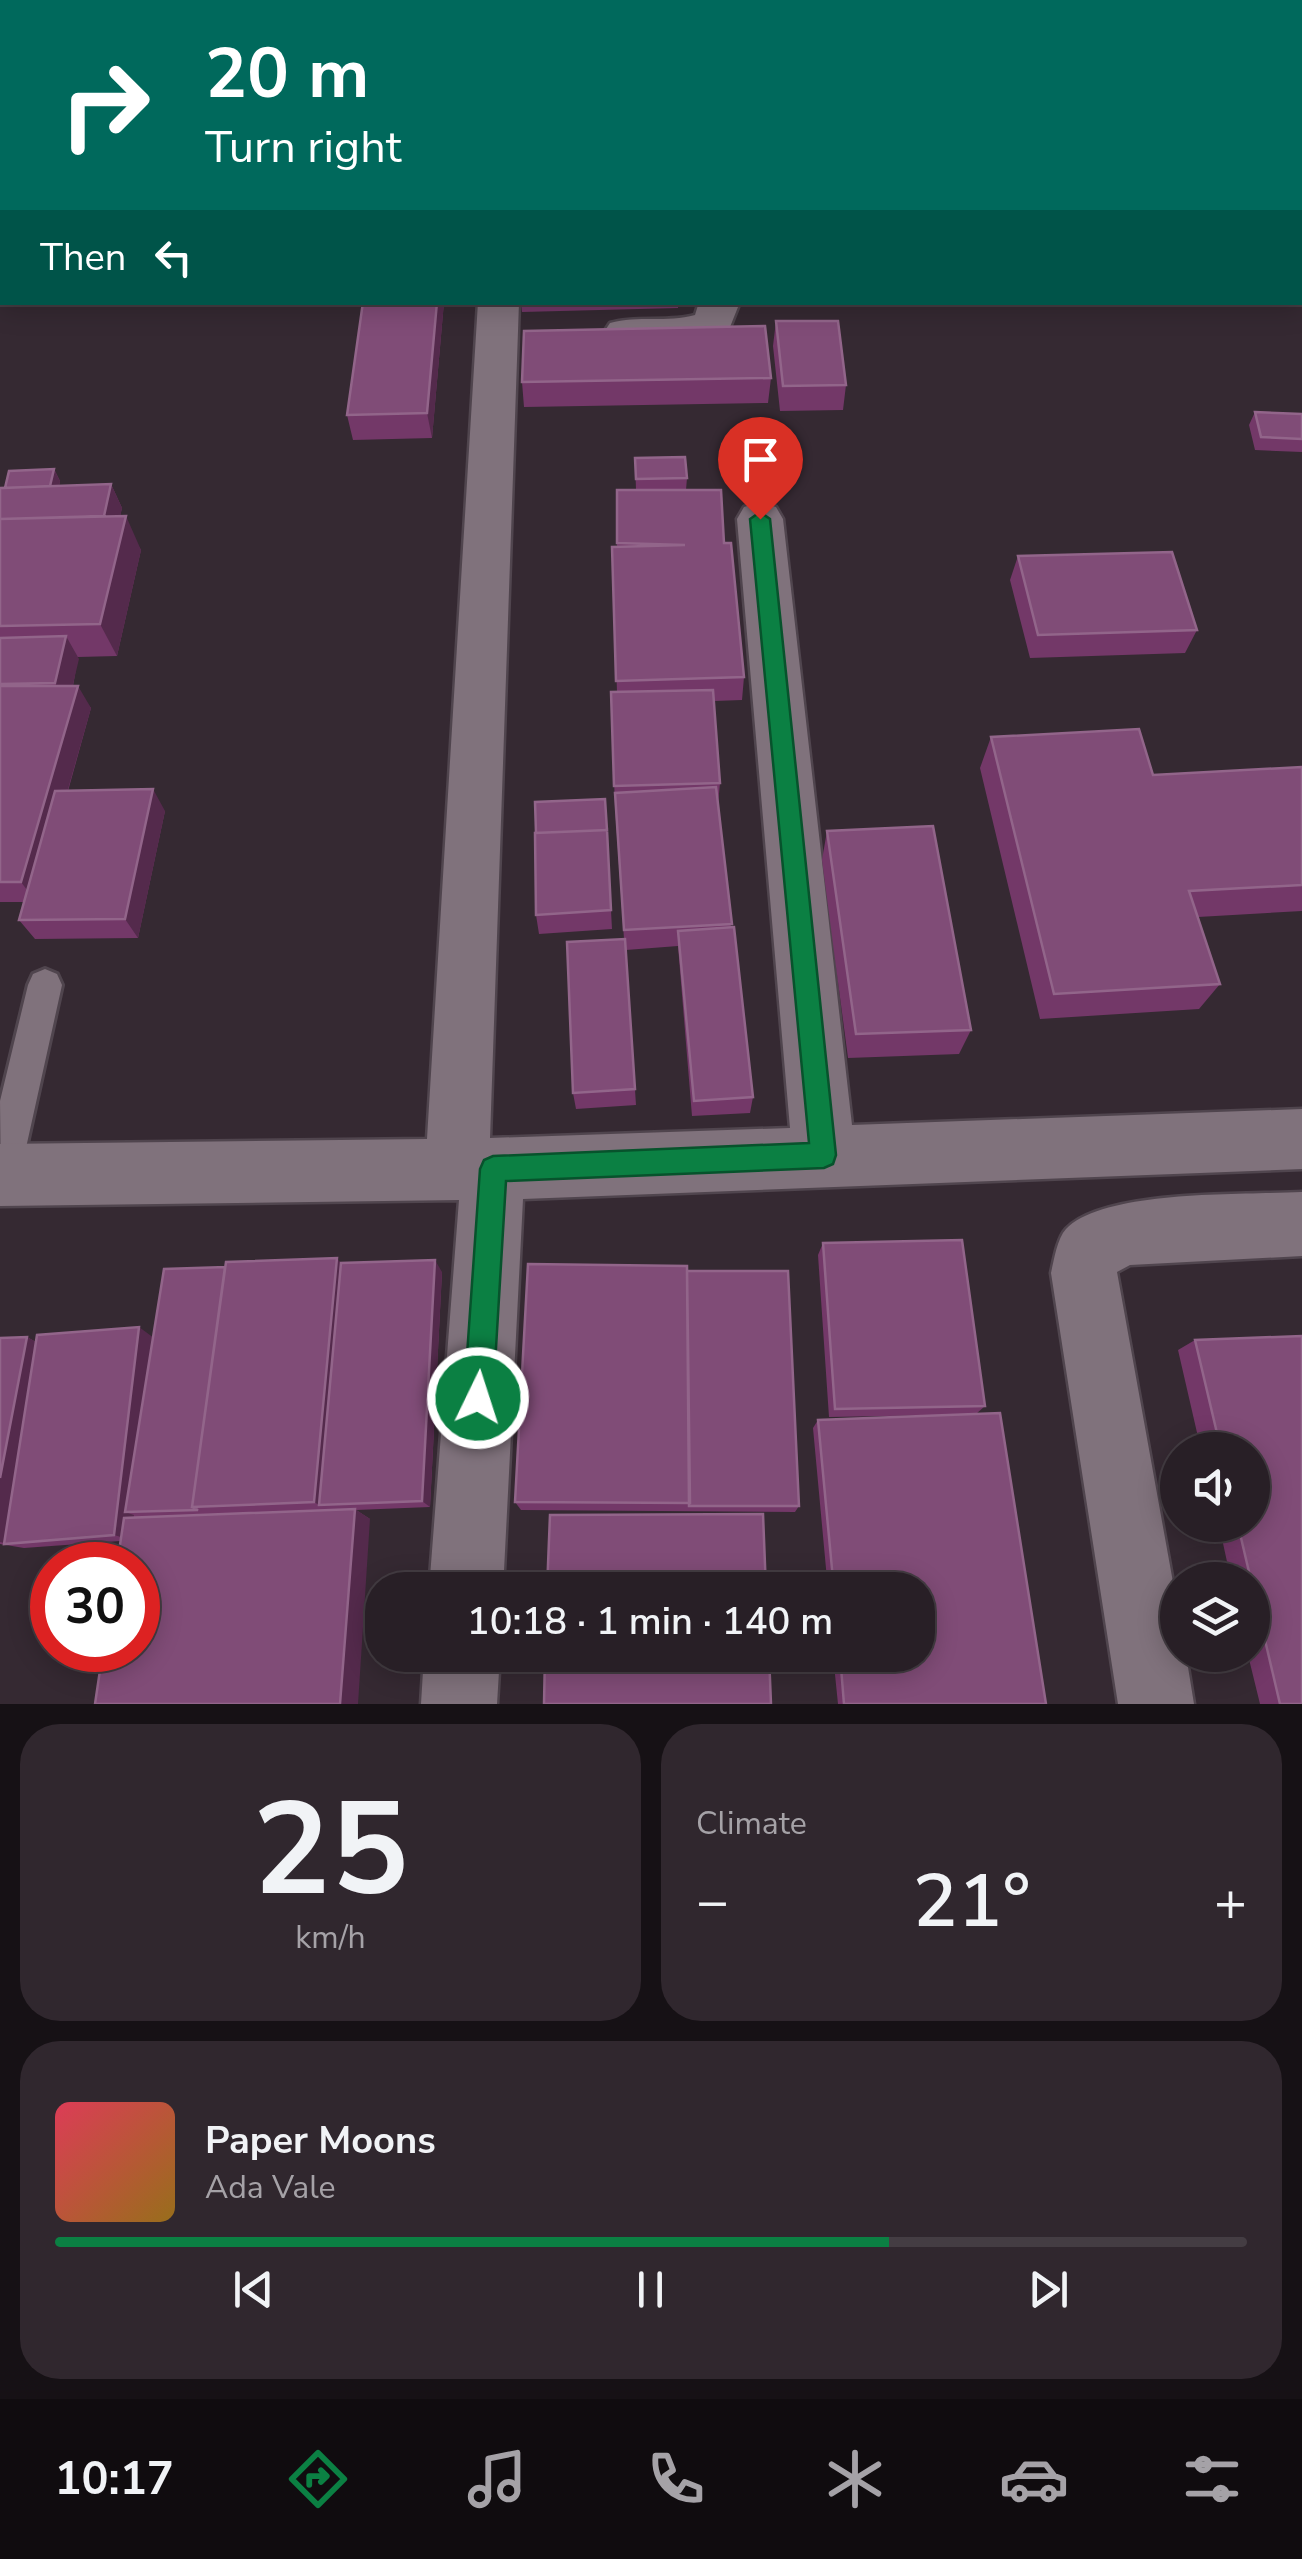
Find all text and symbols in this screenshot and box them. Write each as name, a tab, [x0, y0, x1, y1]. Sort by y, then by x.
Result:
text: 20 m	[205, 26, 369, 122]
icon: right	[40, 40, 170, 170]
text: Turn right	[205, 117, 402, 178]
icon: left	[146, 230, 201, 285]
text: Then	[40, 232, 126, 283]
pin	[718, 417, 803, 520]
icon: arrive	[733, 432, 788, 487]
position arrow	[426, 1346, 530, 1450]
map controls	[1160, 1432, 1270, 1672]
button: sound	[1160, 1432, 1270, 1542]
speed limit sign: 30	[30, 1542, 160, 1672]
button: layers	[1160, 1562, 1270, 1672]
text: 10:18 · 1 min · 140 m	[467, 1596, 833, 1647]
text: 25	[252, 1762, 409, 1939]
text: Climate	[696, 1802, 807, 1845]
text: 21°	[912, 1850, 1031, 1952]
text: −	[696, 1864, 729, 1939]
text: +	[1214, 1864, 1247, 1939]
text: km/h	[295, 1916, 366, 1959]
text: Paper Moons	[205, 2115, 436, 2166]
text: Ada Vale	[205, 2166, 336, 2209]
icon: previous	[226, 2262, 281, 2317]
icon: pause	[623, 2262, 678, 2317]
icon: next	[1021, 2262, 1076, 2317]
icon: directions	[283, 2444, 353, 2514]
icon: music	[462, 2444, 532, 2514]
icon: phone	[641, 2444, 711, 2514]
icon: climate	[820, 2444, 890, 2514]
icon: car	[999, 2444, 1069, 2514]
icon: filters	[1177, 2444, 1247, 2514]
text: 10:17	[54, 2449, 174, 2510]

